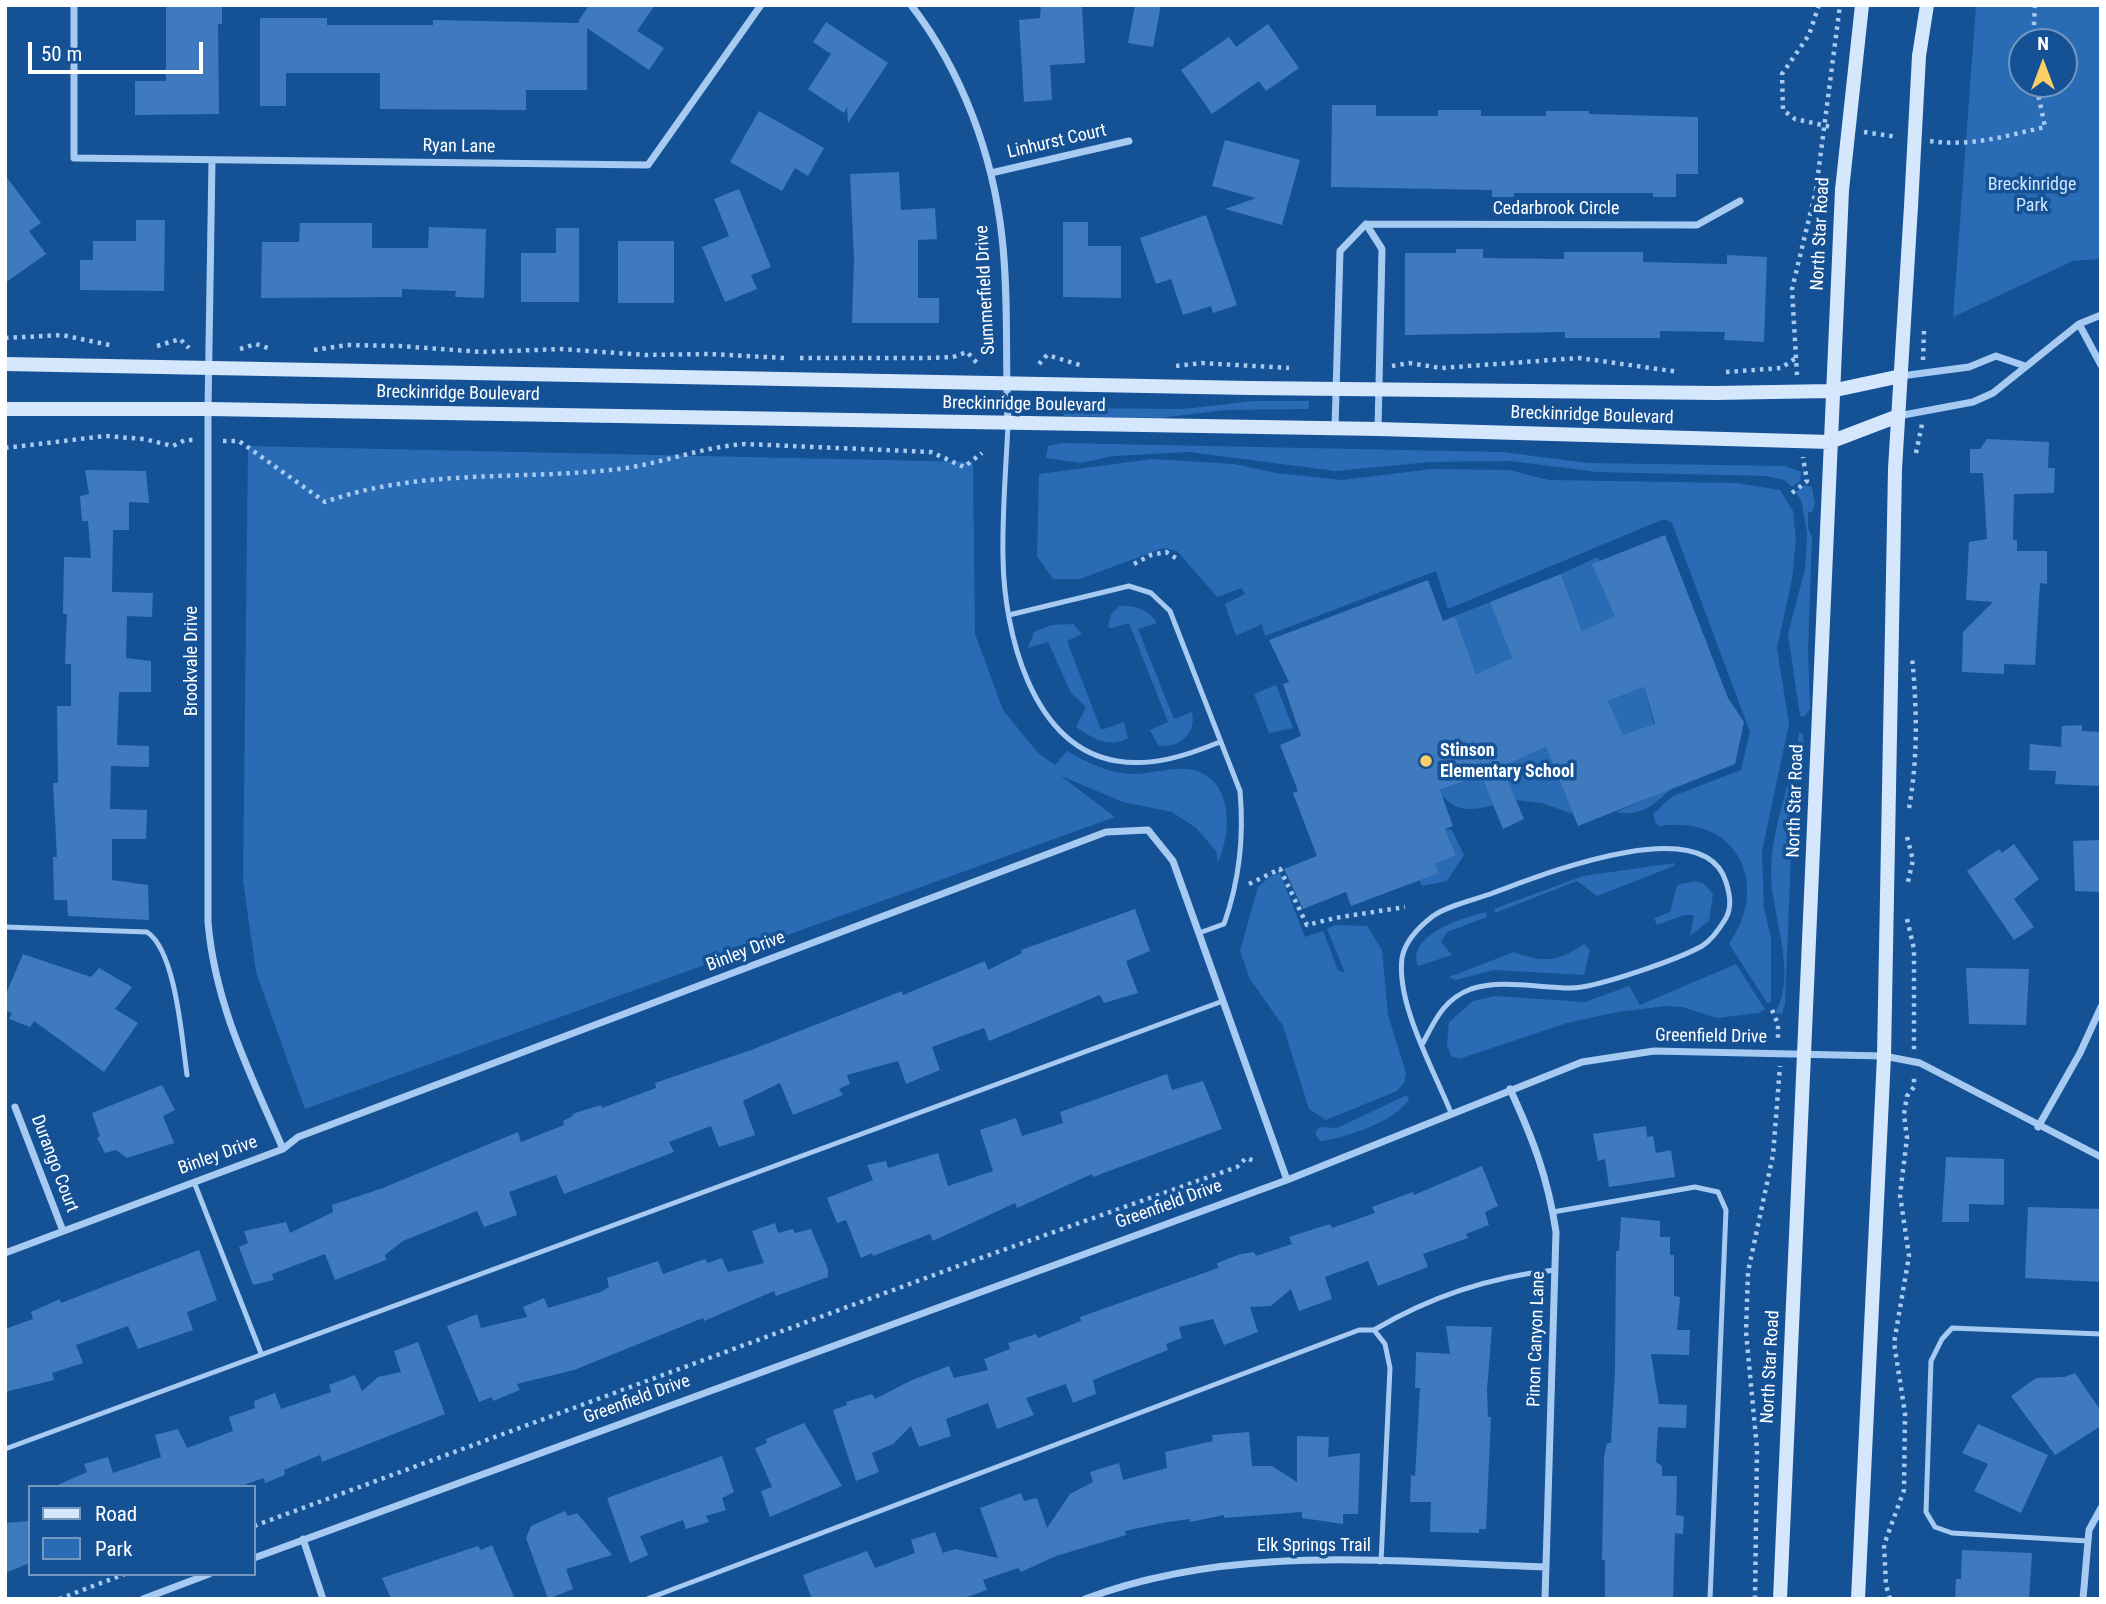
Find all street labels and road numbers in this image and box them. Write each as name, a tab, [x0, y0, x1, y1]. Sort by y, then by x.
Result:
street label: Linhurst Court	[1005, 120, 1109, 164]
street label: Ryan Lane	[422, 136, 496, 158]
street label: North Star Road	[1807, 177, 1835, 291]
street label: Cedarbrook Circle	[1493, 198, 1619, 220]
street label: Summerfield Drive	[972, 225, 1000, 355]
street label: Breckinridge Boulevard	[376, 382, 540, 406]
street label: Breckinridge Boulevard	[942, 393, 1106, 417]
street label: Breckinridge Boulevard	[1510, 402, 1674, 430]
street label: Brookvale Drive	[181, 606, 203, 716]
street label: North Star Road	[1783, 744, 1809, 858]
street label: Binley Drive	[704, 927, 788, 977]
street label: Greenfield Drive	[1655, 1025, 1767, 1049]
street label: Durango Court	[26, 1112, 82, 1216]
street label: Binley Drive	[175, 1132, 261, 1180]
street label: Greenfield Drive	[1113, 1176, 1225, 1234]
street label: Pinon Canyon Lane	[1524, 1271, 1550, 1407]
street label: North Star Road	[1757, 1310, 1785, 1424]
street label: Greenfield Drive	[581, 1371, 693, 1429]
street label: Elk Springs Trail	[1257, 1535, 1371, 1557]

